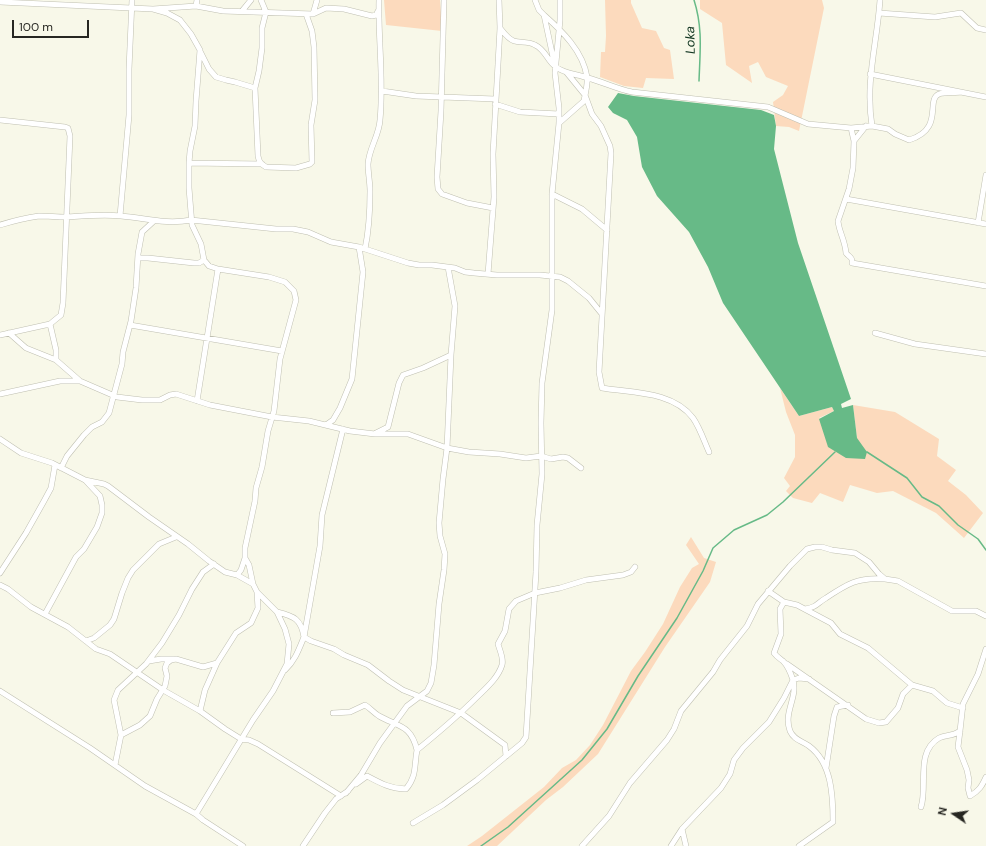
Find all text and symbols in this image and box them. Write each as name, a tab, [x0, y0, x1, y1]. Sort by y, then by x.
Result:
scale bar	[14, 12, 91, 38]
text: 100 m	[19, 19, 53, 35]
water label: Loka	[683, 26, 699, 54]
north arrow	[934, 794, 974, 834]
text: N	[935, 806, 950, 817]

